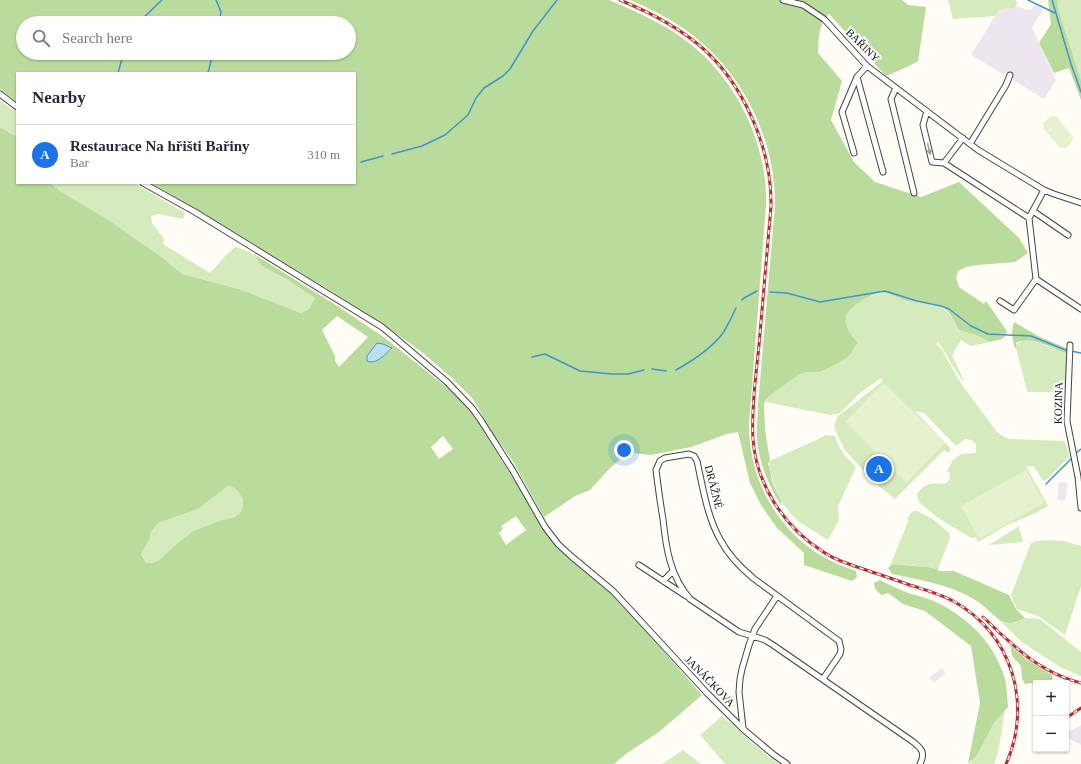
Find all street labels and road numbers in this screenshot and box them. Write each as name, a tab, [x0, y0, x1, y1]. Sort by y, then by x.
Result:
street label: BAŘINY	[844, 26, 882, 64]
street label: KOZINA	[1052, 382, 1064, 424]
street label: DRÁŽNÉ	[703, 464, 725, 510]
street label: JANÁČKOVA	[683, 653, 737, 709]

